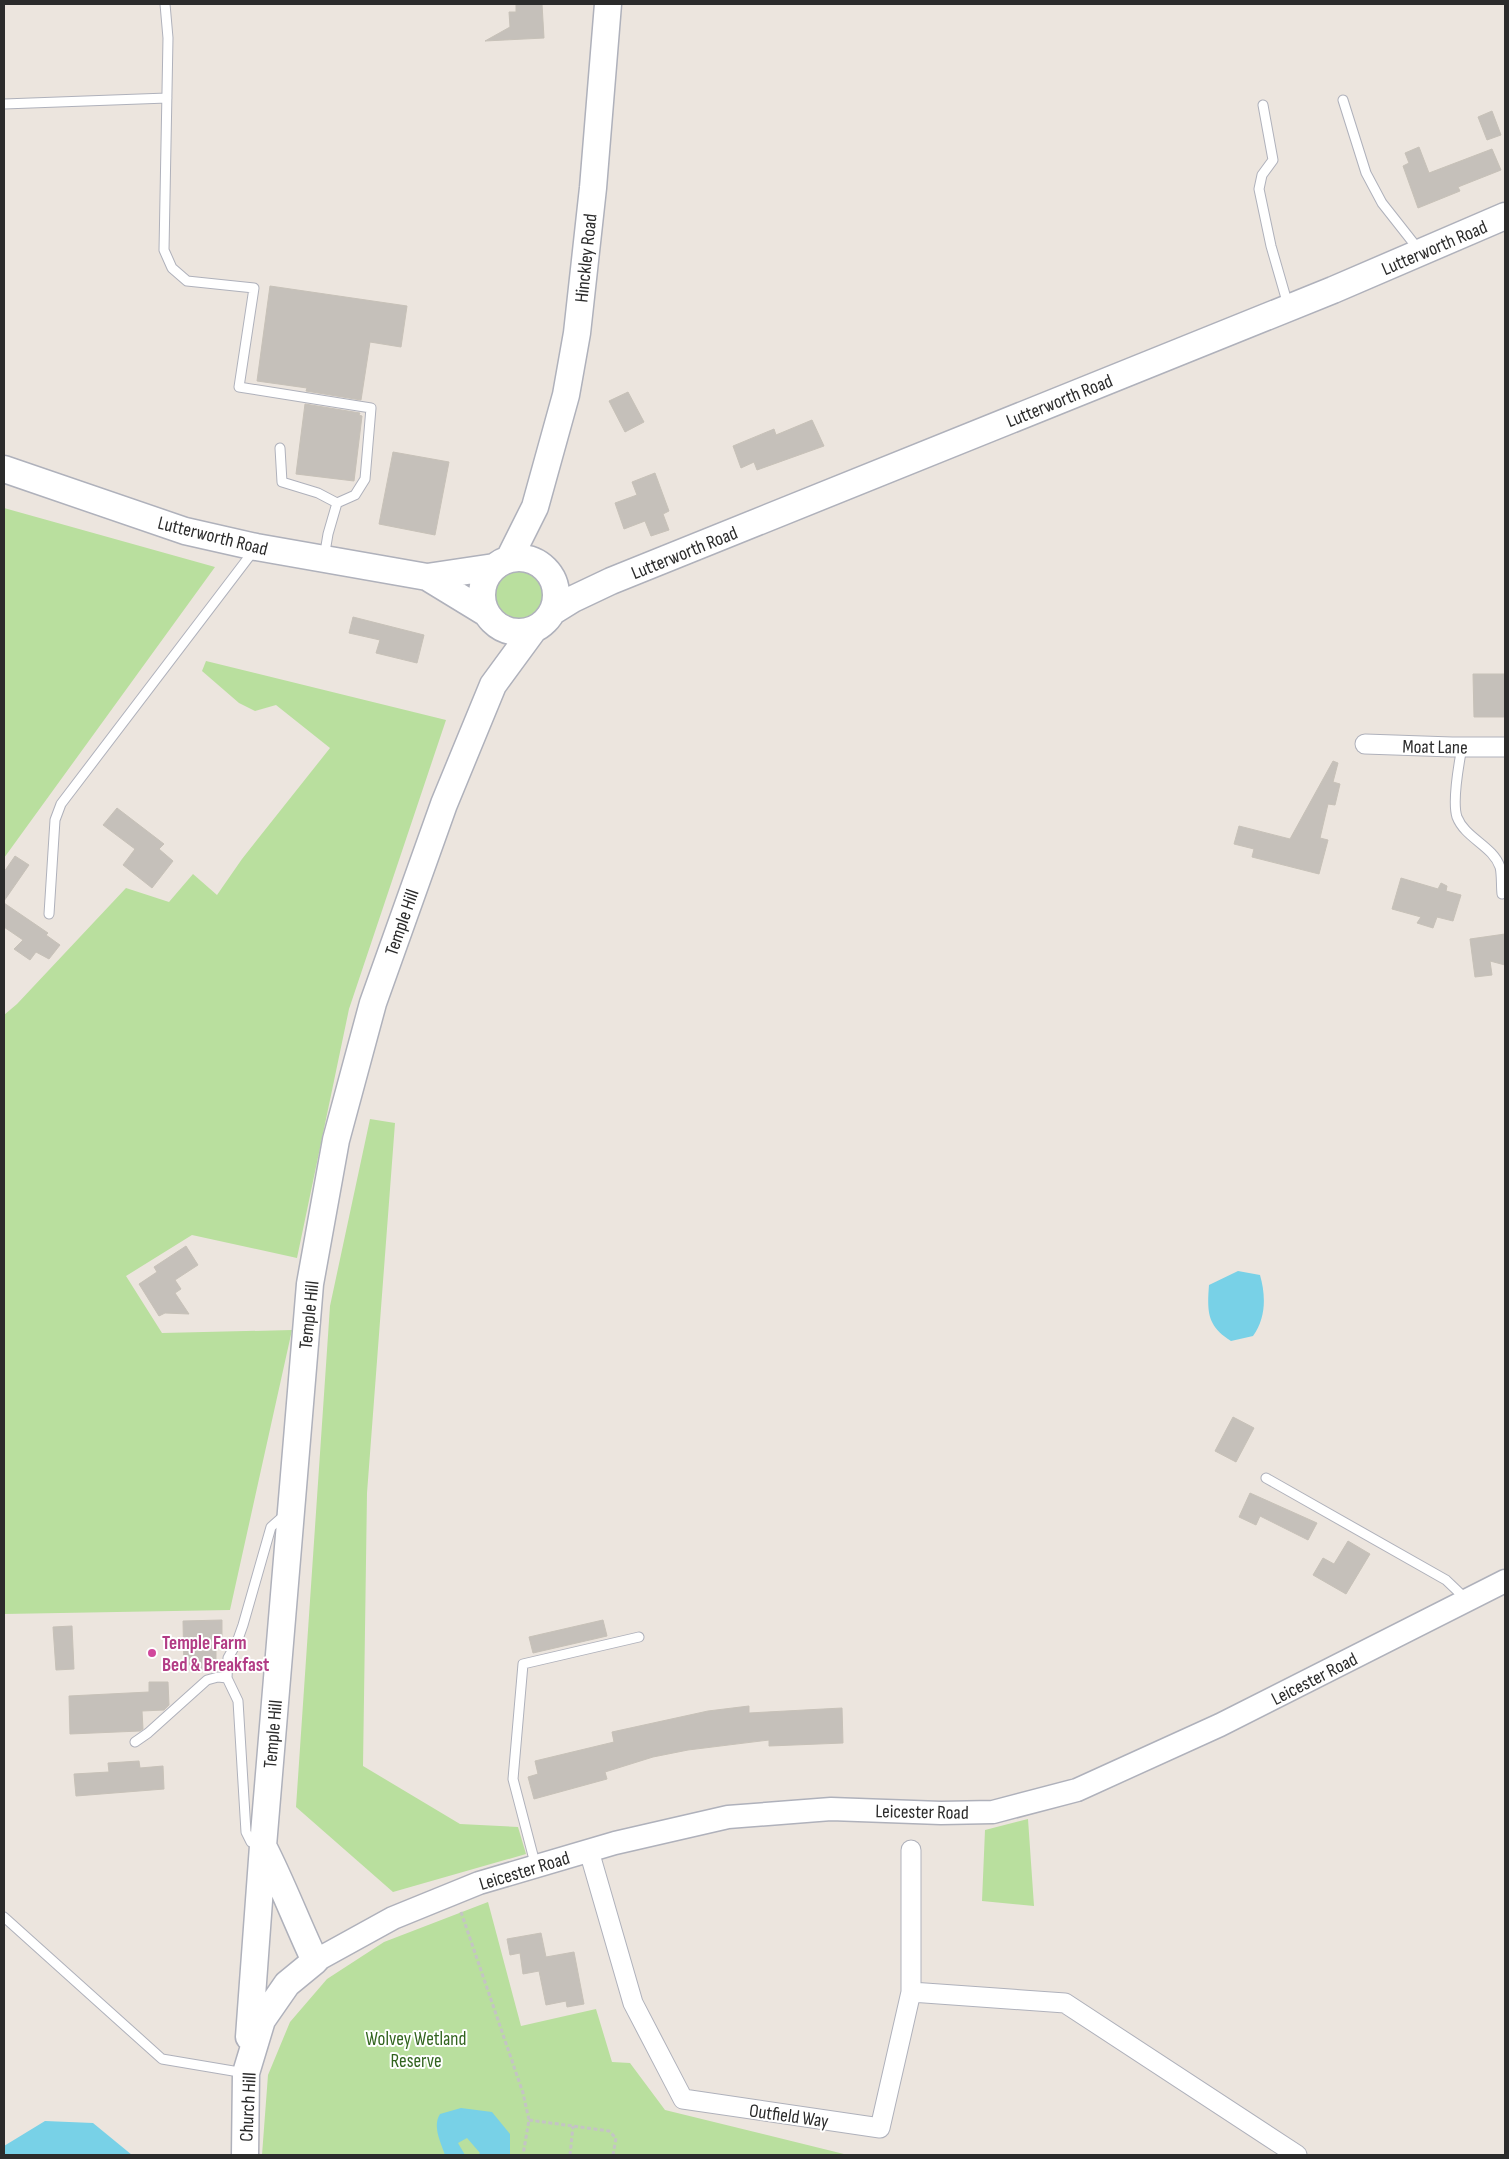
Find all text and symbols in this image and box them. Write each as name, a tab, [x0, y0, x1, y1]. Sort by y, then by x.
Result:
street label: Hinckley Road	[570, 213, 603, 304]
street label: Lutterworth Road	[1378, 216, 1491, 281]
street label: Lutterworth Road	[1003, 370, 1116, 433]
street label: Lutterworth Road	[155, 512, 270, 561]
street label: Lutterworth Road	[628, 522, 741, 585]
street label: Moat Lane	[1402, 735, 1468, 760]
street label: Temple Hill	[380, 886, 424, 959]
street label: Temple Hill	[294, 1280, 325, 1350]
place label: Temple Farm Bed & Breakfast	[162, 1632, 269, 1677]
marker: Temple Farm Bed & Breakfast	[146, 1647, 158, 1659]
street label: Leicester Road	[1268, 1648, 1362, 1711]
street label: Temple Hill	[259, 1699, 288, 1769]
street label: Leicester Road	[875, 1800, 969, 1825]
street label: Leicester Road	[476, 1847, 572, 1896]
park label: Wolvey Wetland Reserve	[366, 2028, 466, 2073]
street label: Church Hill	[235, 2072, 262, 2142]
street label: Outfield Way	[748, 2100, 831, 2134]

